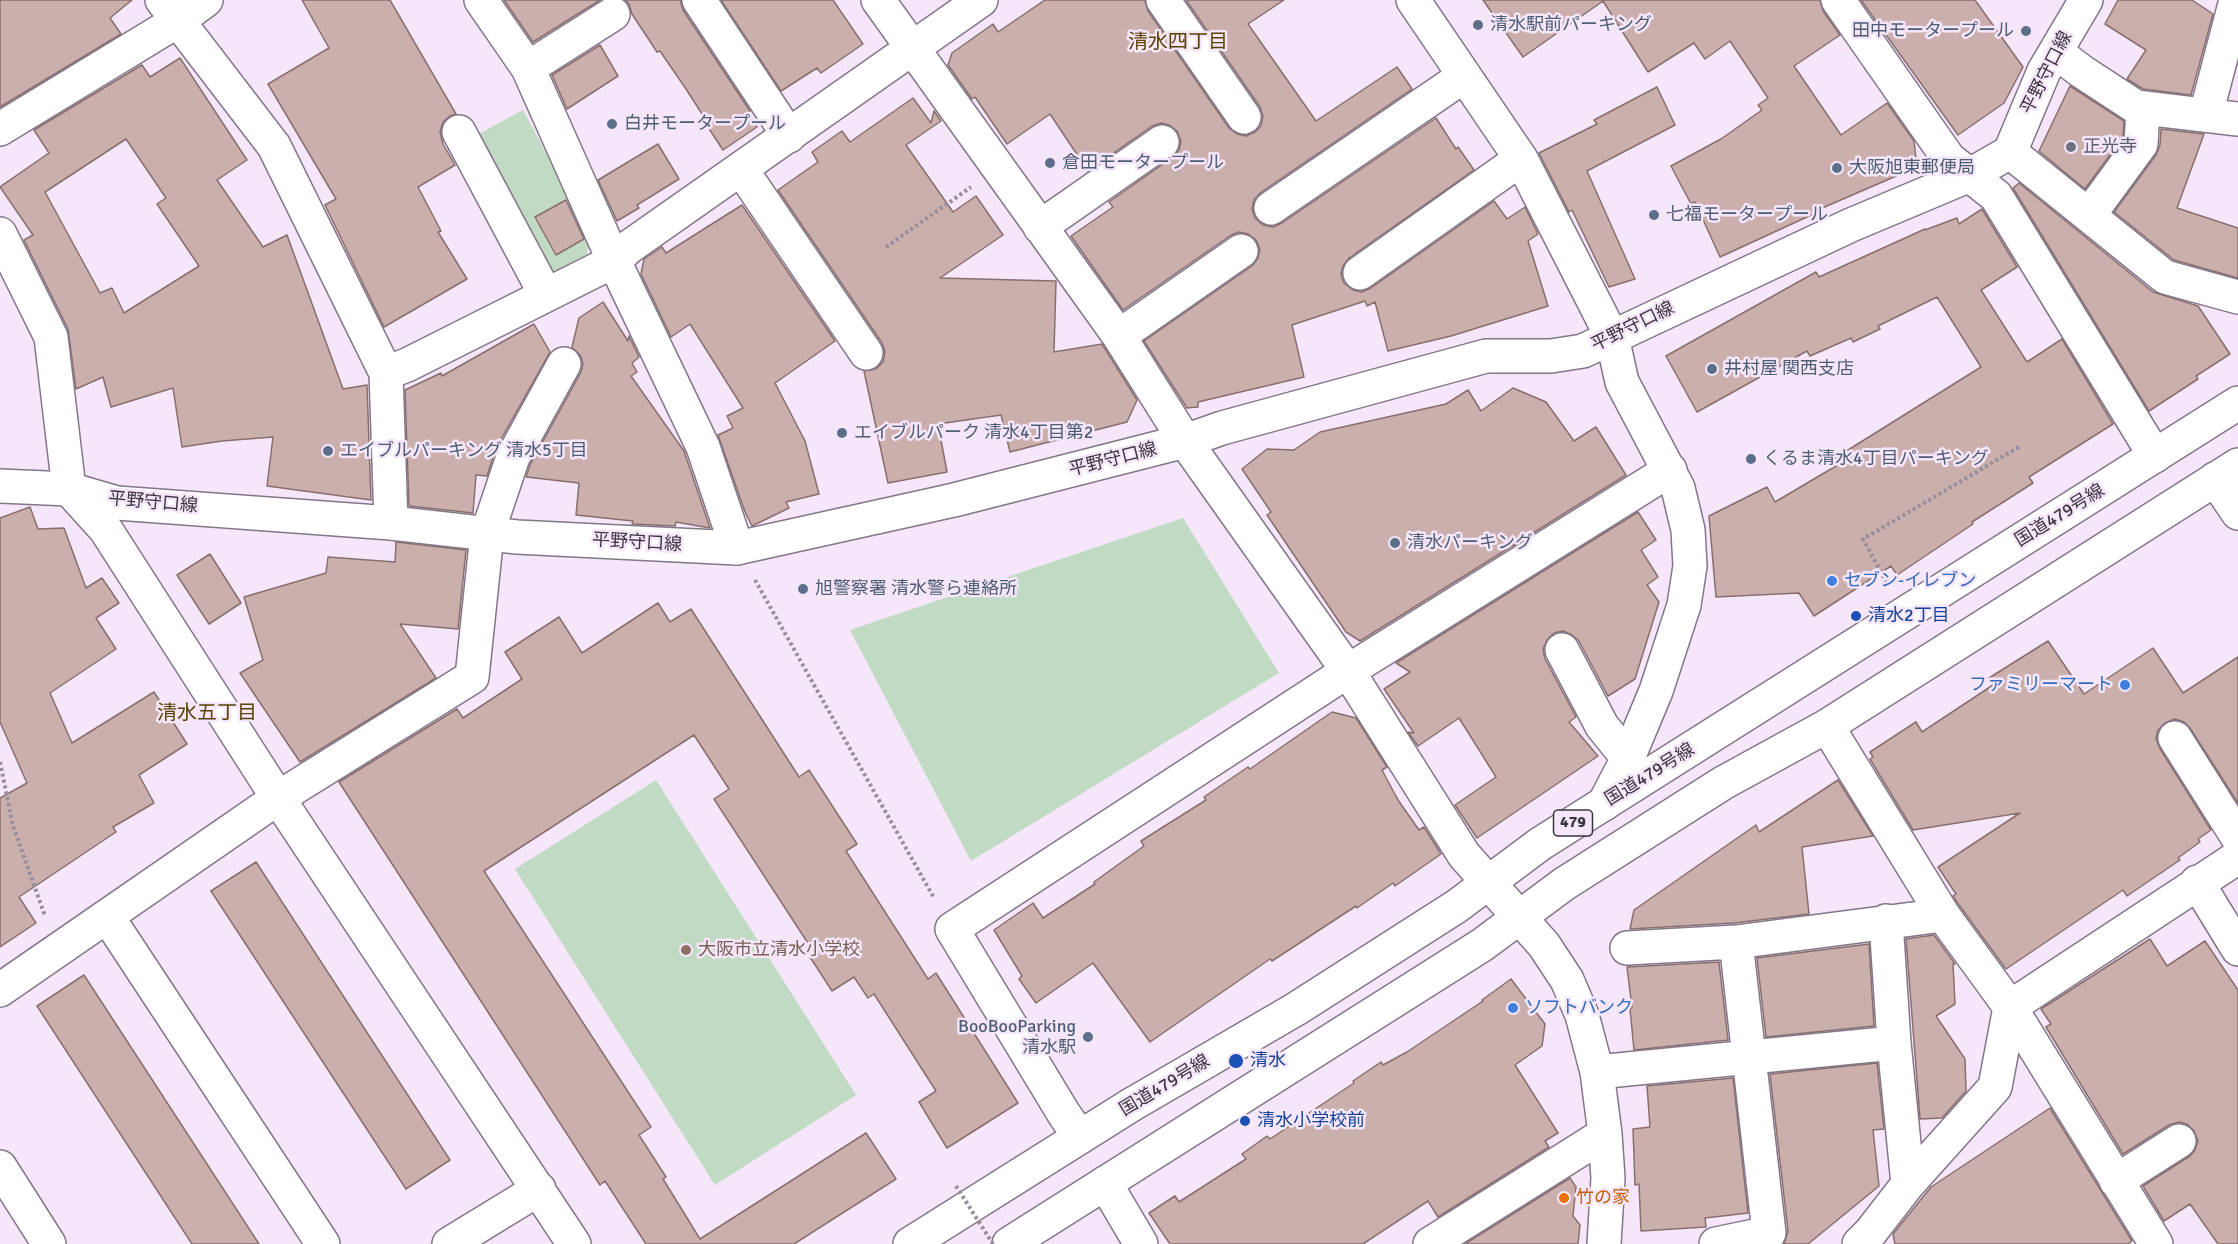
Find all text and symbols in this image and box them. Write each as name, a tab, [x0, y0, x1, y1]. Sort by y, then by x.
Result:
place label: 清水駅前パーキング	[1490, 14, 1652, 36]
marker: 清水駅前パーキング	[1471, 18, 1485, 32]
place label: 田中モータープール	[1852, 20, 2014, 42]
marker: 田中モータープール	[2019, 24, 2033, 38]
street label: 平野守口線	[2017, 28, 2077, 118]
district label: 清水四丁目	[1128, 31, 1228, 55]
place label: 白井モータープール	[624, 113, 786, 135]
marker: 白井モータープール	[605, 117, 619, 131]
place label: 正光寺	[2083, 136, 2137, 158]
marker: 正光寺	[2064, 140, 2078, 154]
place label: 倉田モータープール	[1062, 152, 1224, 174]
marker: 倉田モータープール	[1043, 156, 1057, 170]
place label: 大阪旭東郵便局	[1849, 157, 1975, 179]
marker: 大阪旭東郵便局	[1830, 161, 1844, 175]
place label: 七福モータープール	[1666, 204, 1828, 226]
marker: 七福モータープール	[1647, 208, 1661, 222]
street label: 平野守口線	[1588, 298, 1678, 356]
place label: 井村屋 関西支店	[1724, 358, 1854, 380]
marker: 井村屋 関西支店	[1705, 362, 1719, 376]
place label: エイブルパーク 清水4丁目第2	[854, 422, 1093, 444]
marker: エイブルパーク 清水4丁目第2	[835, 426, 849, 440]
street label: 平野守口線	[1067, 439, 1159, 481]
place label: エイブルパーキング 清水5丁目	[340, 440, 588, 462]
marker: エイブルパーキング 清水5丁目	[321, 444, 335, 458]
place label: くるま清水4丁目パーキング	[1763, 448, 1989, 470]
marker: くるま清水4丁目パーキング	[1744, 452, 1758, 466]
street label: 国道479号線	[2011, 480, 2109, 552]
street label: 平野守口線	[107, 488, 199, 518]
street label: 平野守口線	[591, 530, 683, 556]
place label: 清水パーキング	[1407, 532, 1533, 554]
marker: 清水パーキング	[1388, 536, 1402, 550]
place label: セブン-イレブン	[1844, 570, 1976, 592]
marker: セブン-イレブン	[1825, 574, 1839, 588]
place label: 旭警察署 清水警ら連絡所	[815, 578, 1017, 600]
marker: 旭警察署 清水警ら連絡所	[796, 582, 810, 596]
place label: 清水2丁目	[1868, 605, 1950, 627]
marker: 清水2丁目	[1849, 609, 1863, 623]
place label: ファミリーマート	[1969, 674, 2113, 696]
marker: ファミリーマート	[2118, 678, 2132, 692]
district label: 清水五丁目	[157, 702, 257, 726]
street label: 国道479号線	[1601, 739, 1699, 811]
road number: 479	[1554, 810, 1592, 836]
place label: 大阪市立清水小学校	[698, 939, 860, 961]
marker: 大阪市立清水小学校	[679, 943, 693, 957]
place label: ソフトバンク	[1525, 997, 1633, 1019]
marker: ソフトバンク	[1506, 1001, 1520, 1015]
place label: BooBooParking 清水駅	[958, 1016, 1076, 1058]
marker: BooBooParking 清水駅	[1081, 1030, 1095, 1044]
place label: 清水	[1250, 1050, 1286, 1072]
street label: 国道479号線	[1116, 1051, 1214, 1121]
marker: 清水	[1227, 1052, 1245, 1070]
place label: 清水小学校前	[1257, 1110, 1365, 1132]
marker: 清水小学校前	[1238, 1114, 1252, 1128]
place label: 竹の家	[1576, 1187, 1630, 1209]
marker: 竹の家	[1557, 1191, 1571, 1205]

